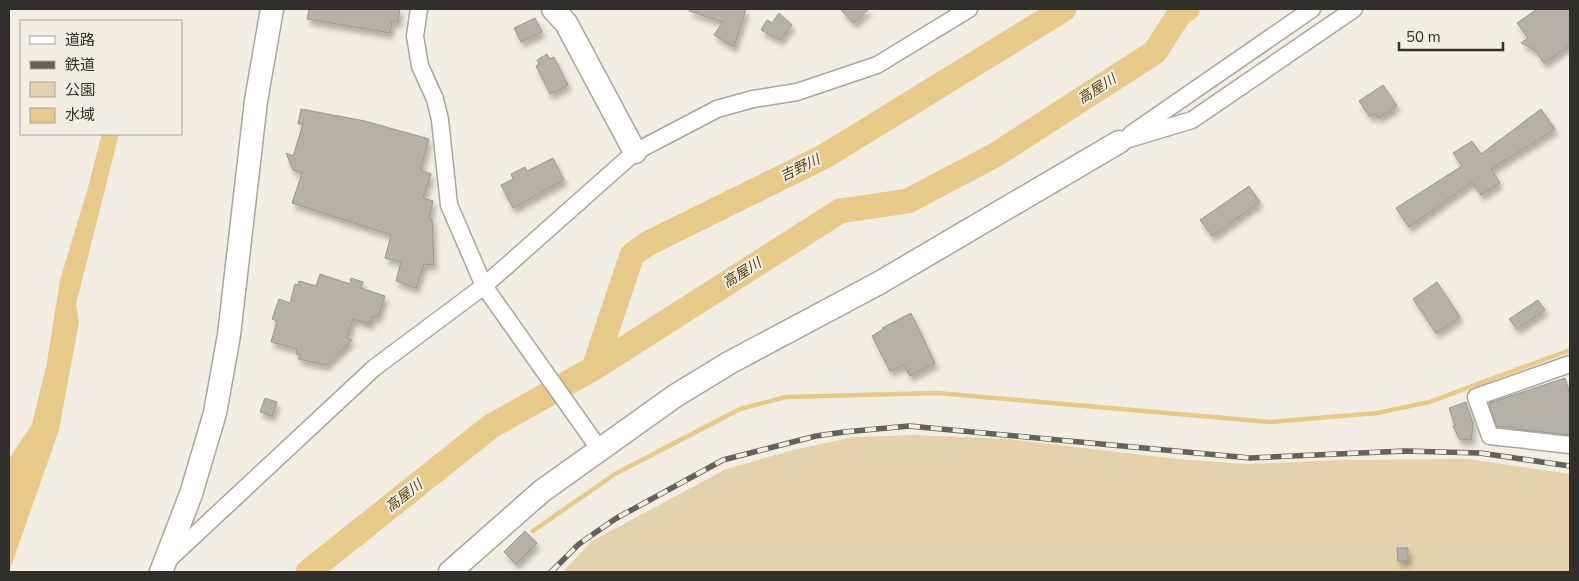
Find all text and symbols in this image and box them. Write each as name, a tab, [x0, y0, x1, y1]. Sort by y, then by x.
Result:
legend	[20, 20, 182, 135]
scale bar	[1399, 20, 1503, 52]
text: 50 m	[1406, 27, 1441, 47]
text: 道路	[65, 30, 95, 50]
text: 鉄道	[65, 55, 95, 75]
water label: 高屋川	[1074, 69, 1121, 108]
text: 公園	[65, 80, 95, 100]
text: 水域	[65, 105, 95, 125]
water label: 吉野川	[777, 149, 825, 186]
water label: 高屋川	[719, 253, 767, 292]
water label: 高屋川	[382, 474, 428, 516]

